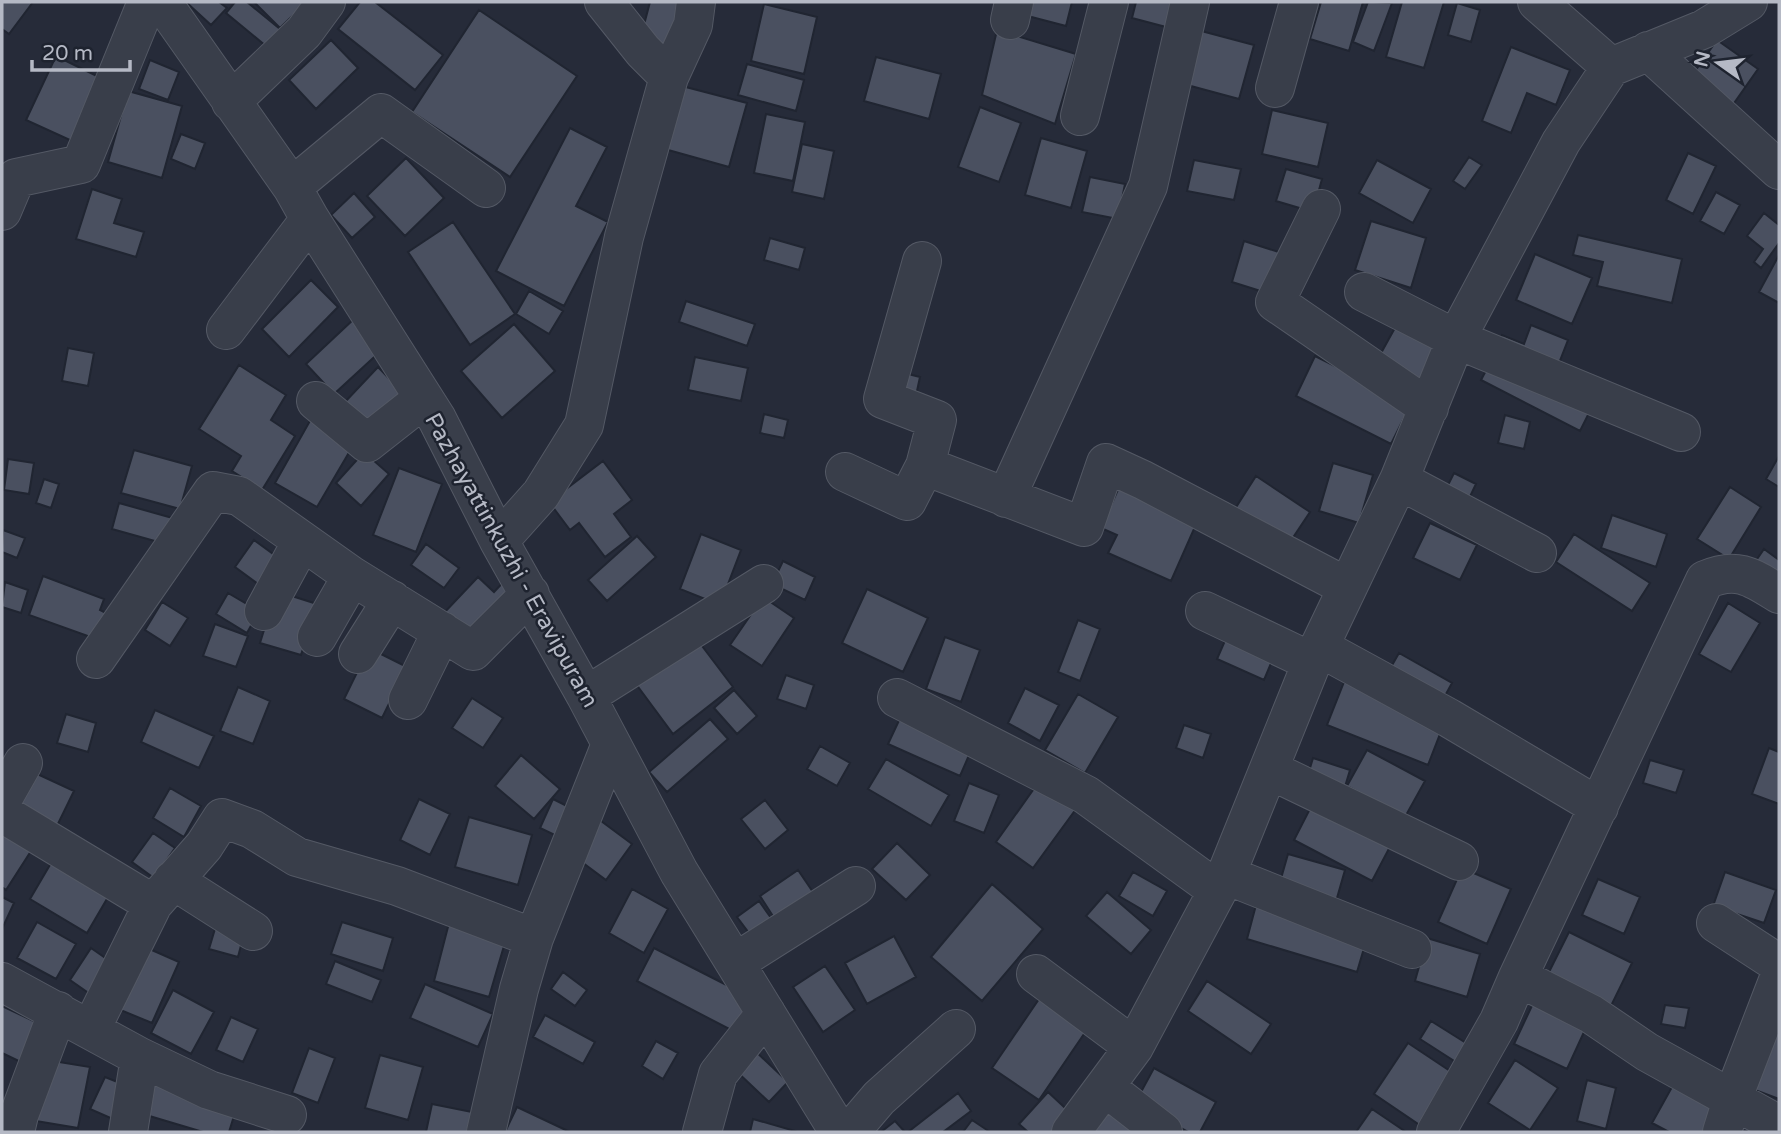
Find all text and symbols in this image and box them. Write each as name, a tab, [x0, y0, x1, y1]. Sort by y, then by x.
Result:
scale bar	[32, 28, 130, 72]
north arrow	[1683, 28, 1753, 98]
text: 20 m	[42, 41, 93, 66]
text: N	[1690, 49, 1715, 69]
street label: Pazhayattinkuzhi - Eravipuram	[418, 408, 604, 713]

